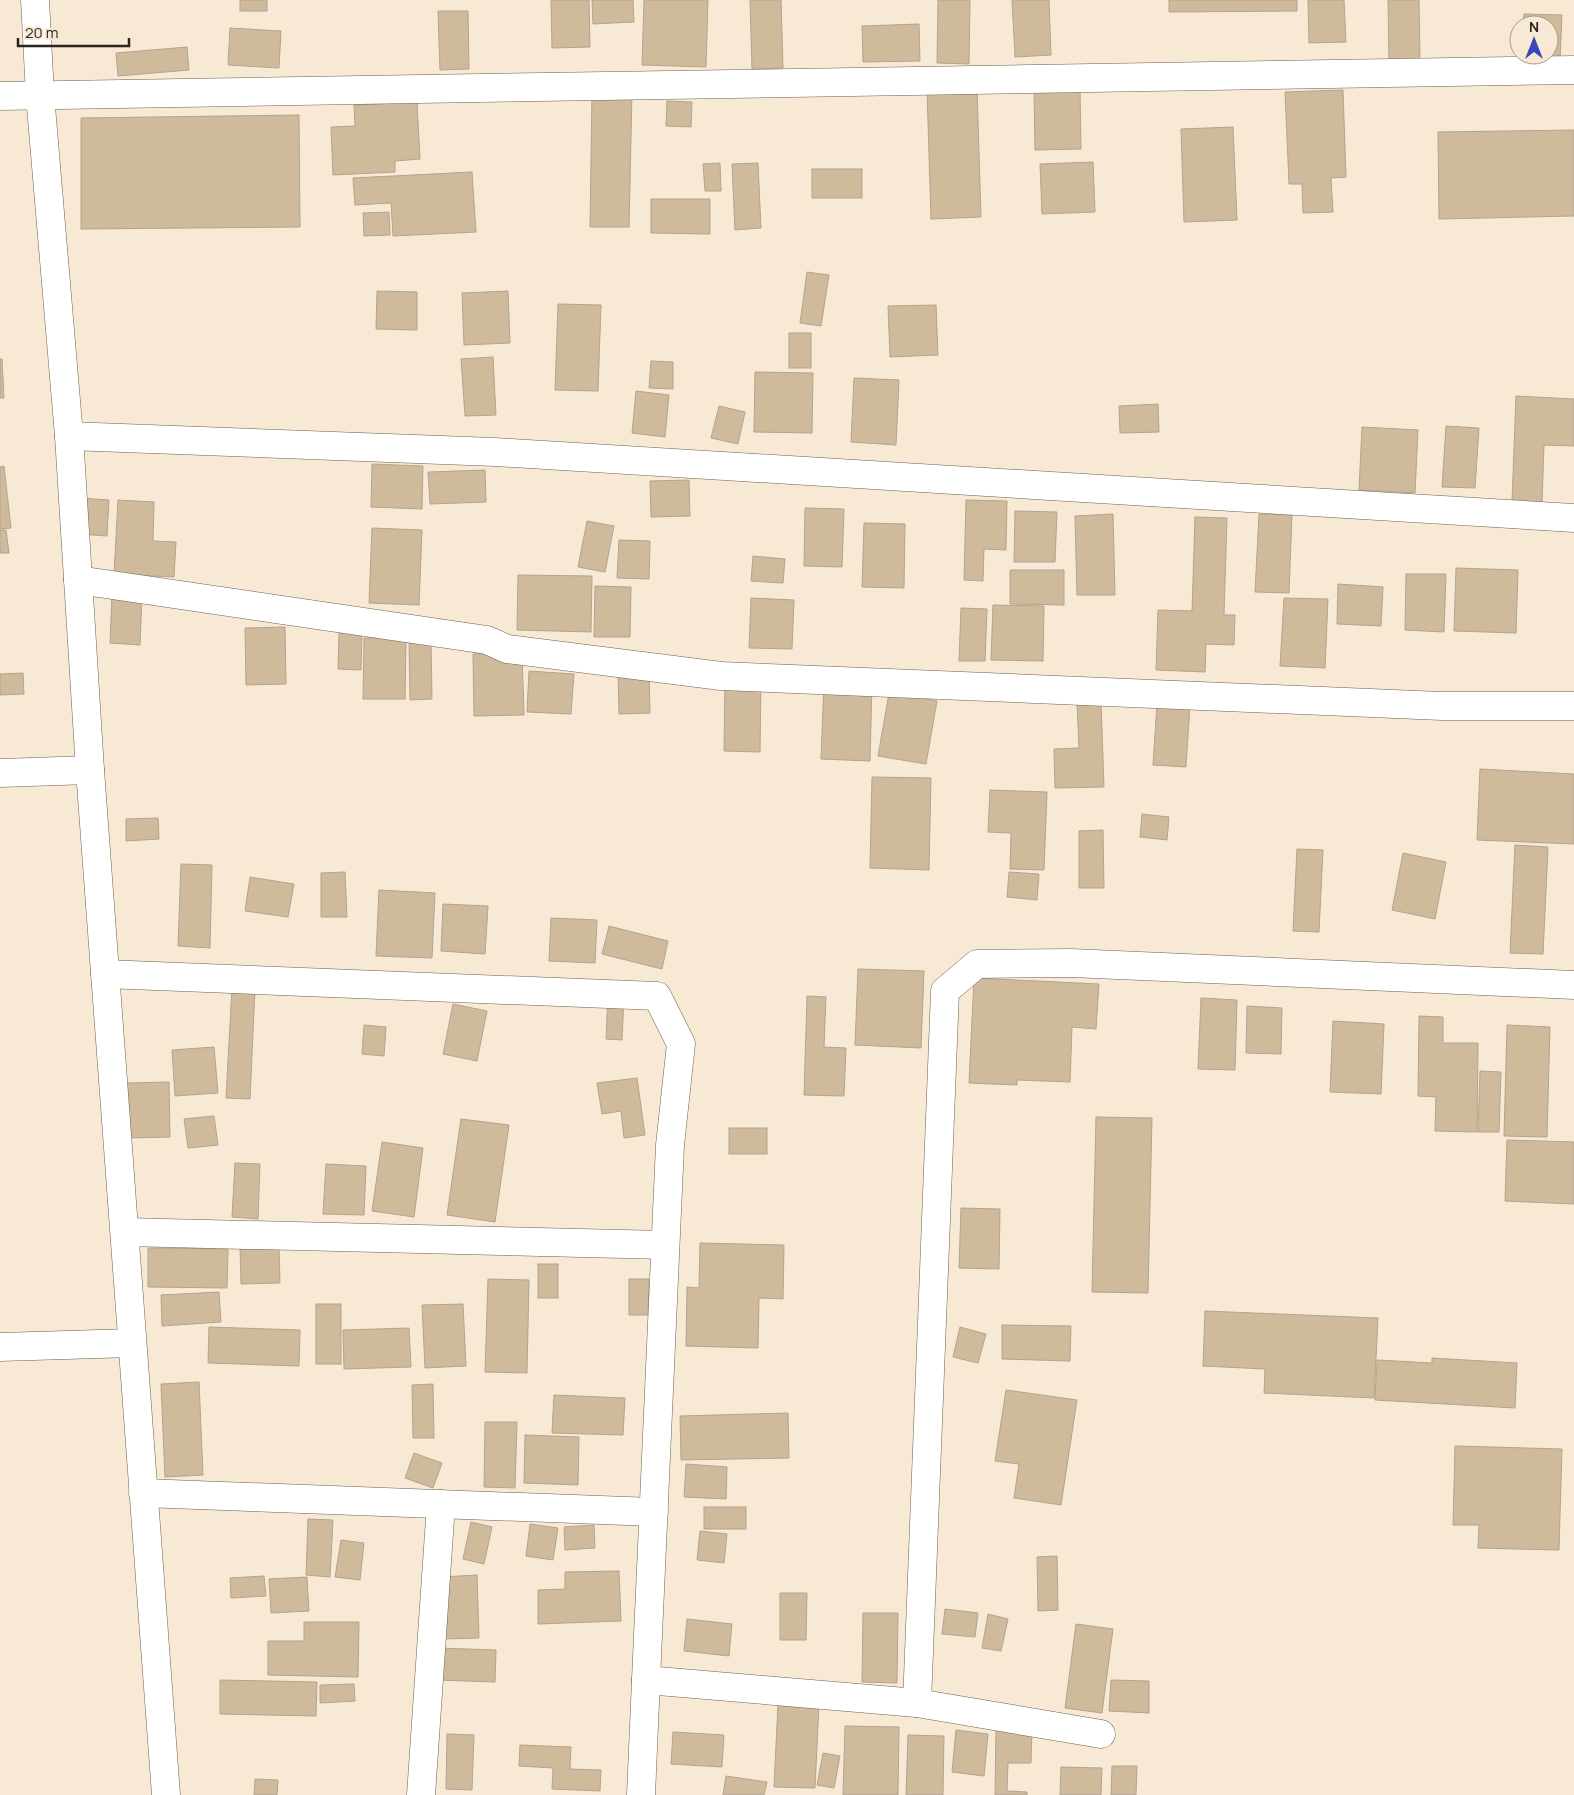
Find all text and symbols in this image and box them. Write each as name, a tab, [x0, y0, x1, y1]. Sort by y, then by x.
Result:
scale bar	[18, 15, 129, 47]
north arrow	[1509, 15, 1559, 65]
text: N	[1529, 17, 1539, 36]
text: 20 m	[25, 22, 58, 43]

